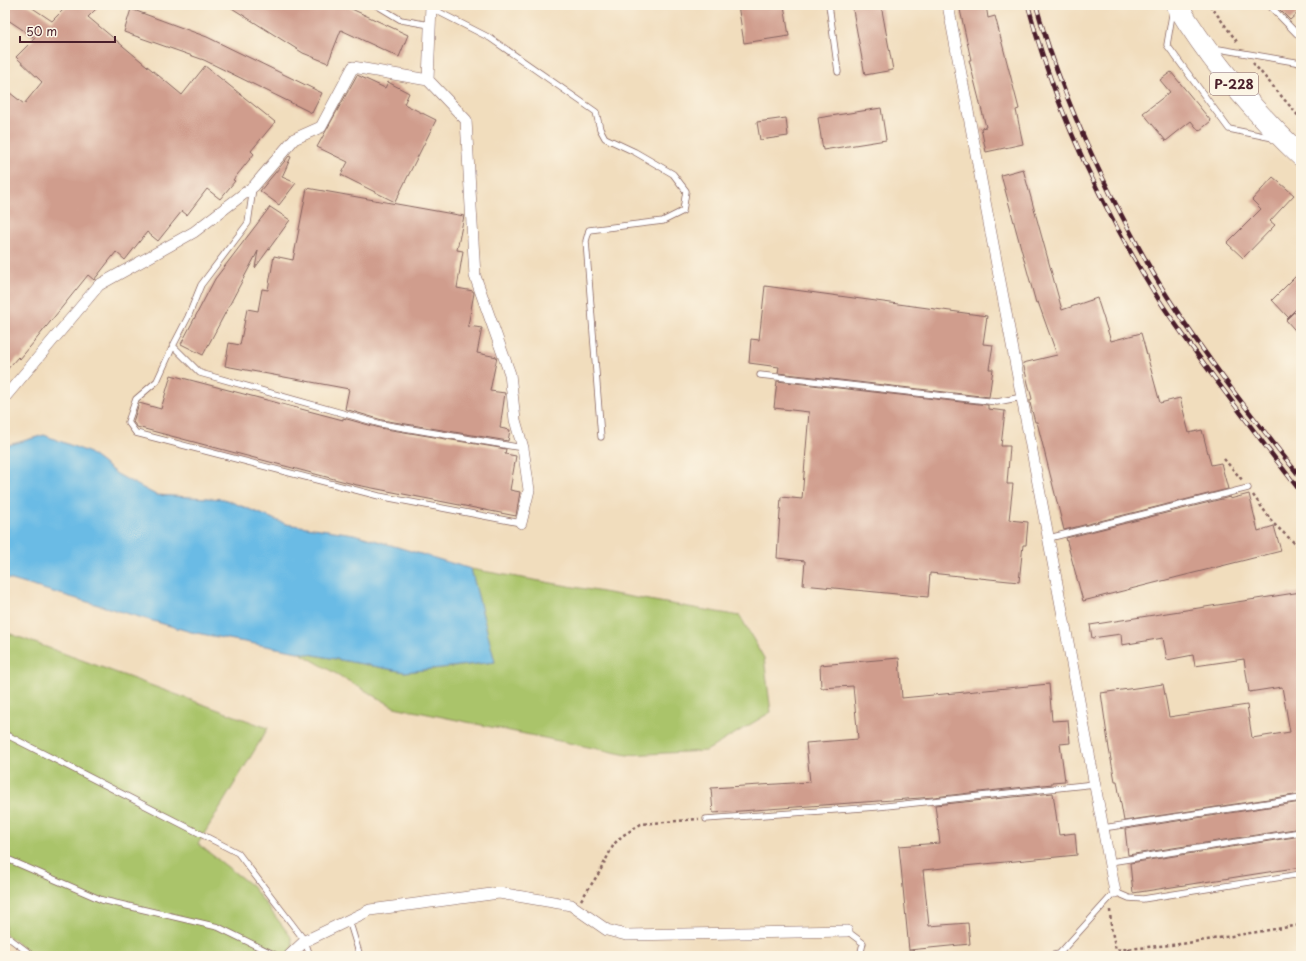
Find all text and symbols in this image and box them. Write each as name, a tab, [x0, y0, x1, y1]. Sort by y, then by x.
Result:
scale bar	[20, 18, 115, 44]
text: 50 m	[26, 22, 57, 40]
road number: Р-228	[1210, 73, 1258, 95]

